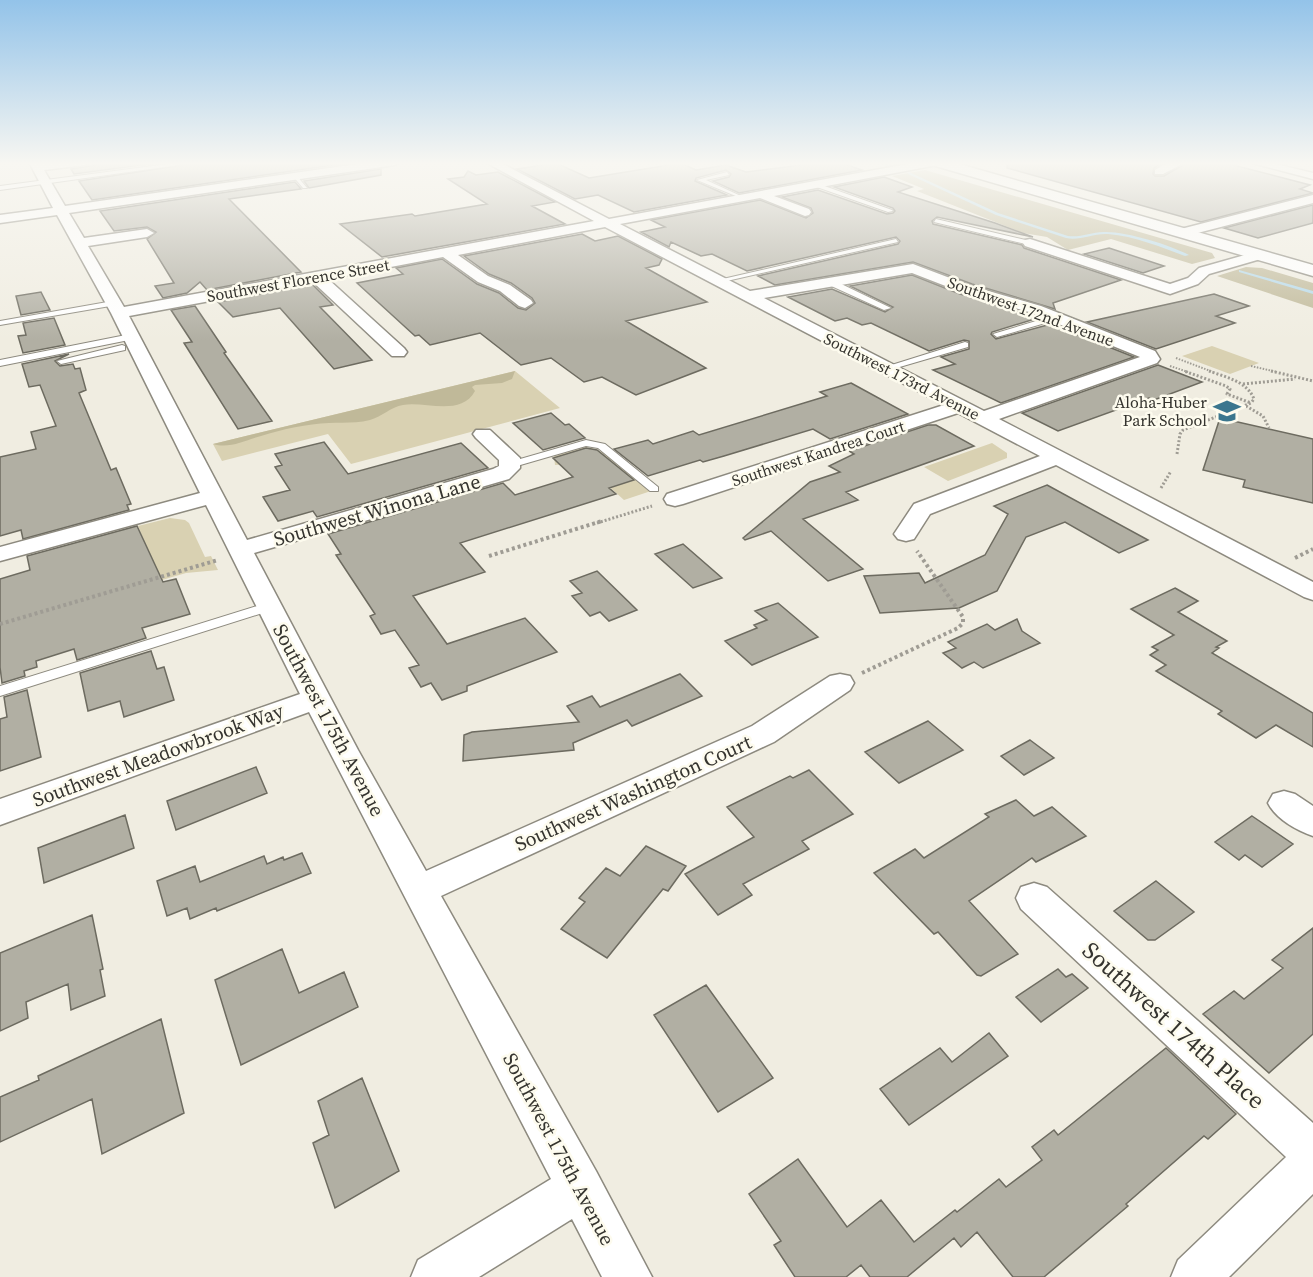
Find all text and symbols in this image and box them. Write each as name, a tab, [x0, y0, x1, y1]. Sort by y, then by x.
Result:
street label: Southwest Florence Street	[205, 253, 392, 307]
street label: Southwest 172nd Avenue	[945, 271, 1117, 351]
street label: Southwest 173rd Avenue	[820, 327, 984, 425]
place label: Aloha-Huber Park School	[1115, 391, 1207, 431]
school or university icon: Aloha-Huber Park School	[1212, 396, 1242, 426]
street label: Southwest Kandrea Court	[729, 414, 908, 491]
street label: Southwest Winona Lane	[270, 467, 484, 553]
street label: Southwest 175th Avenue	[266, 619, 392, 821]
street label: Southwest Meadowbrook Way	[29, 696, 288, 814]
street label: Southwest Washington Court	[510, 728, 756, 858]
street label: Southwest 174th Place	[1075, 934, 1273, 1116]
street label: Southwest 175th Avenue	[496, 1048, 622, 1250]

